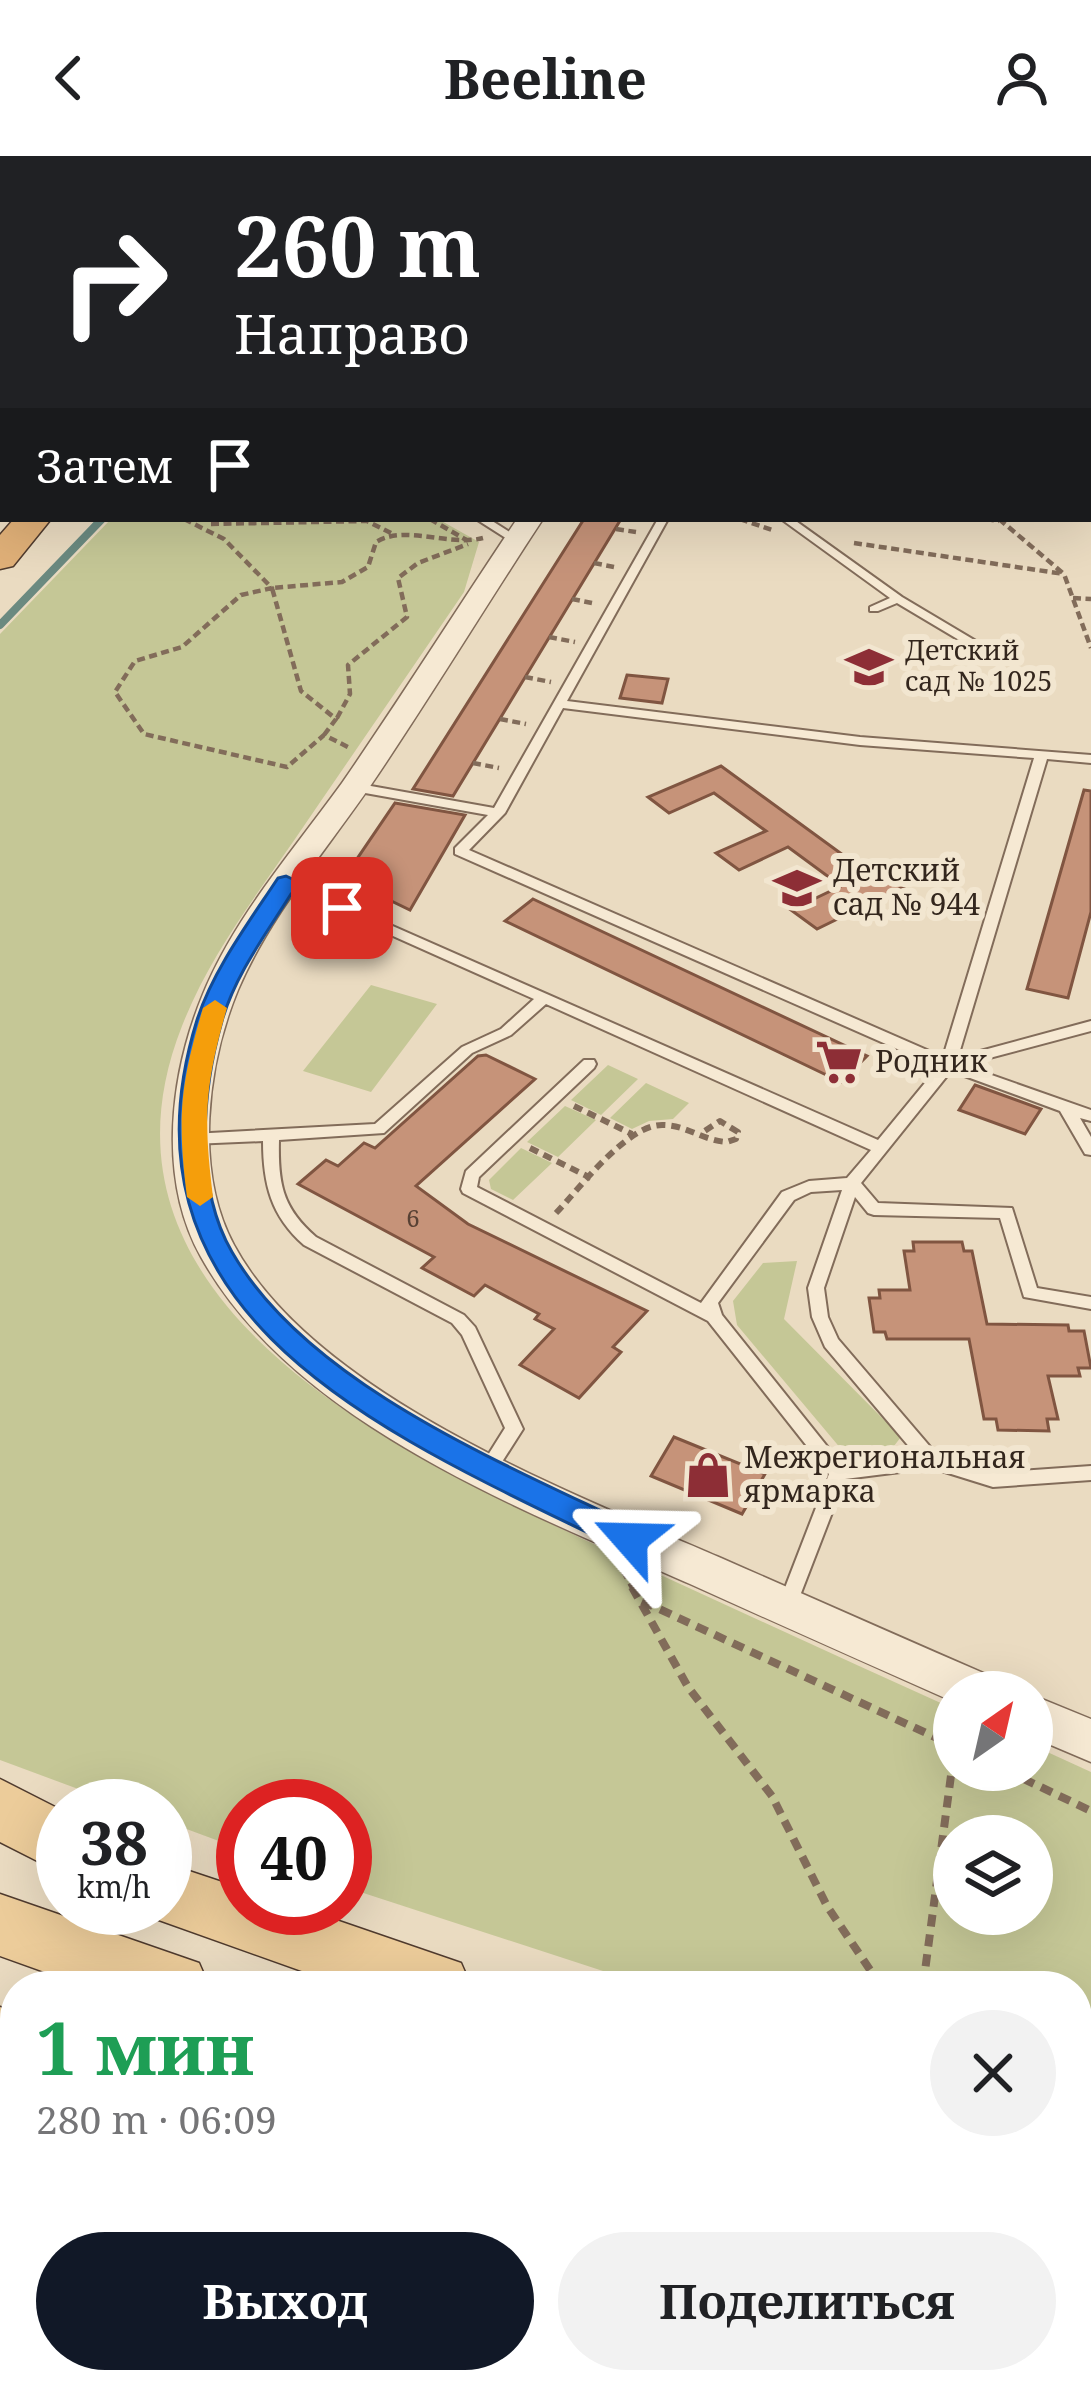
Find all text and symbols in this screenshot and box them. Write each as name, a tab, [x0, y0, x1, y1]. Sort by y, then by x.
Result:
text: Beeline	[444, 41, 647, 115]
icon: back	[36, 45, 102, 111]
icon: person	[989, 45, 1055, 111]
text: 260 m	[234, 187, 481, 302]
icon: right	[36, 204, 192, 360]
text: Направо	[234, 296, 470, 370]
icon: arrive	[197, 432, 263, 498]
text: Затем	[36, 435, 173, 496]
place label: Детский сад № 1025	[905, 631, 1052, 699]
school or university icon: Детский сад № 1025	[844, 642, 894, 692]
place label: Детский сад № 944	[833, 849, 980, 924]
pin	[291, 857, 393, 959]
school or university icon: Детский сад № 944	[772, 863, 822, 913]
icon: arrive	[309, 875, 375, 941]
supermarket icon: Родник	[814, 1037, 864, 1087]
place label: Родник	[875, 1040, 987, 1081]
house number: 6	[406, 1201, 420, 1234]
place label: Межрегиональная ярмарка	[744, 1436, 1026, 1511]
shop icon: Межрегиональная ярмарка	[683, 1450, 733, 1500]
position arrow	[567, 1476, 693, 1602]
north arrow	[933, 1671, 1053, 1791]
map controls	[933, 1671, 1053, 1935]
speed limit sign: 40	[216, 1779, 372, 1935]
text: 38	[80, 1801, 148, 1883]
button: layers	[933, 1815, 1053, 1935]
text: km/h	[77, 1866, 151, 1907]
text: 1 мин	[36, 1998, 254, 2096]
button: close	[930, 2010, 1056, 2136]
text: 280 m · 06:09	[36, 2092, 277, 2145]
button: Выход	[36, 2232, 534, 2370]
button: Поделиться	[558, 2232, 1056, 2370]

